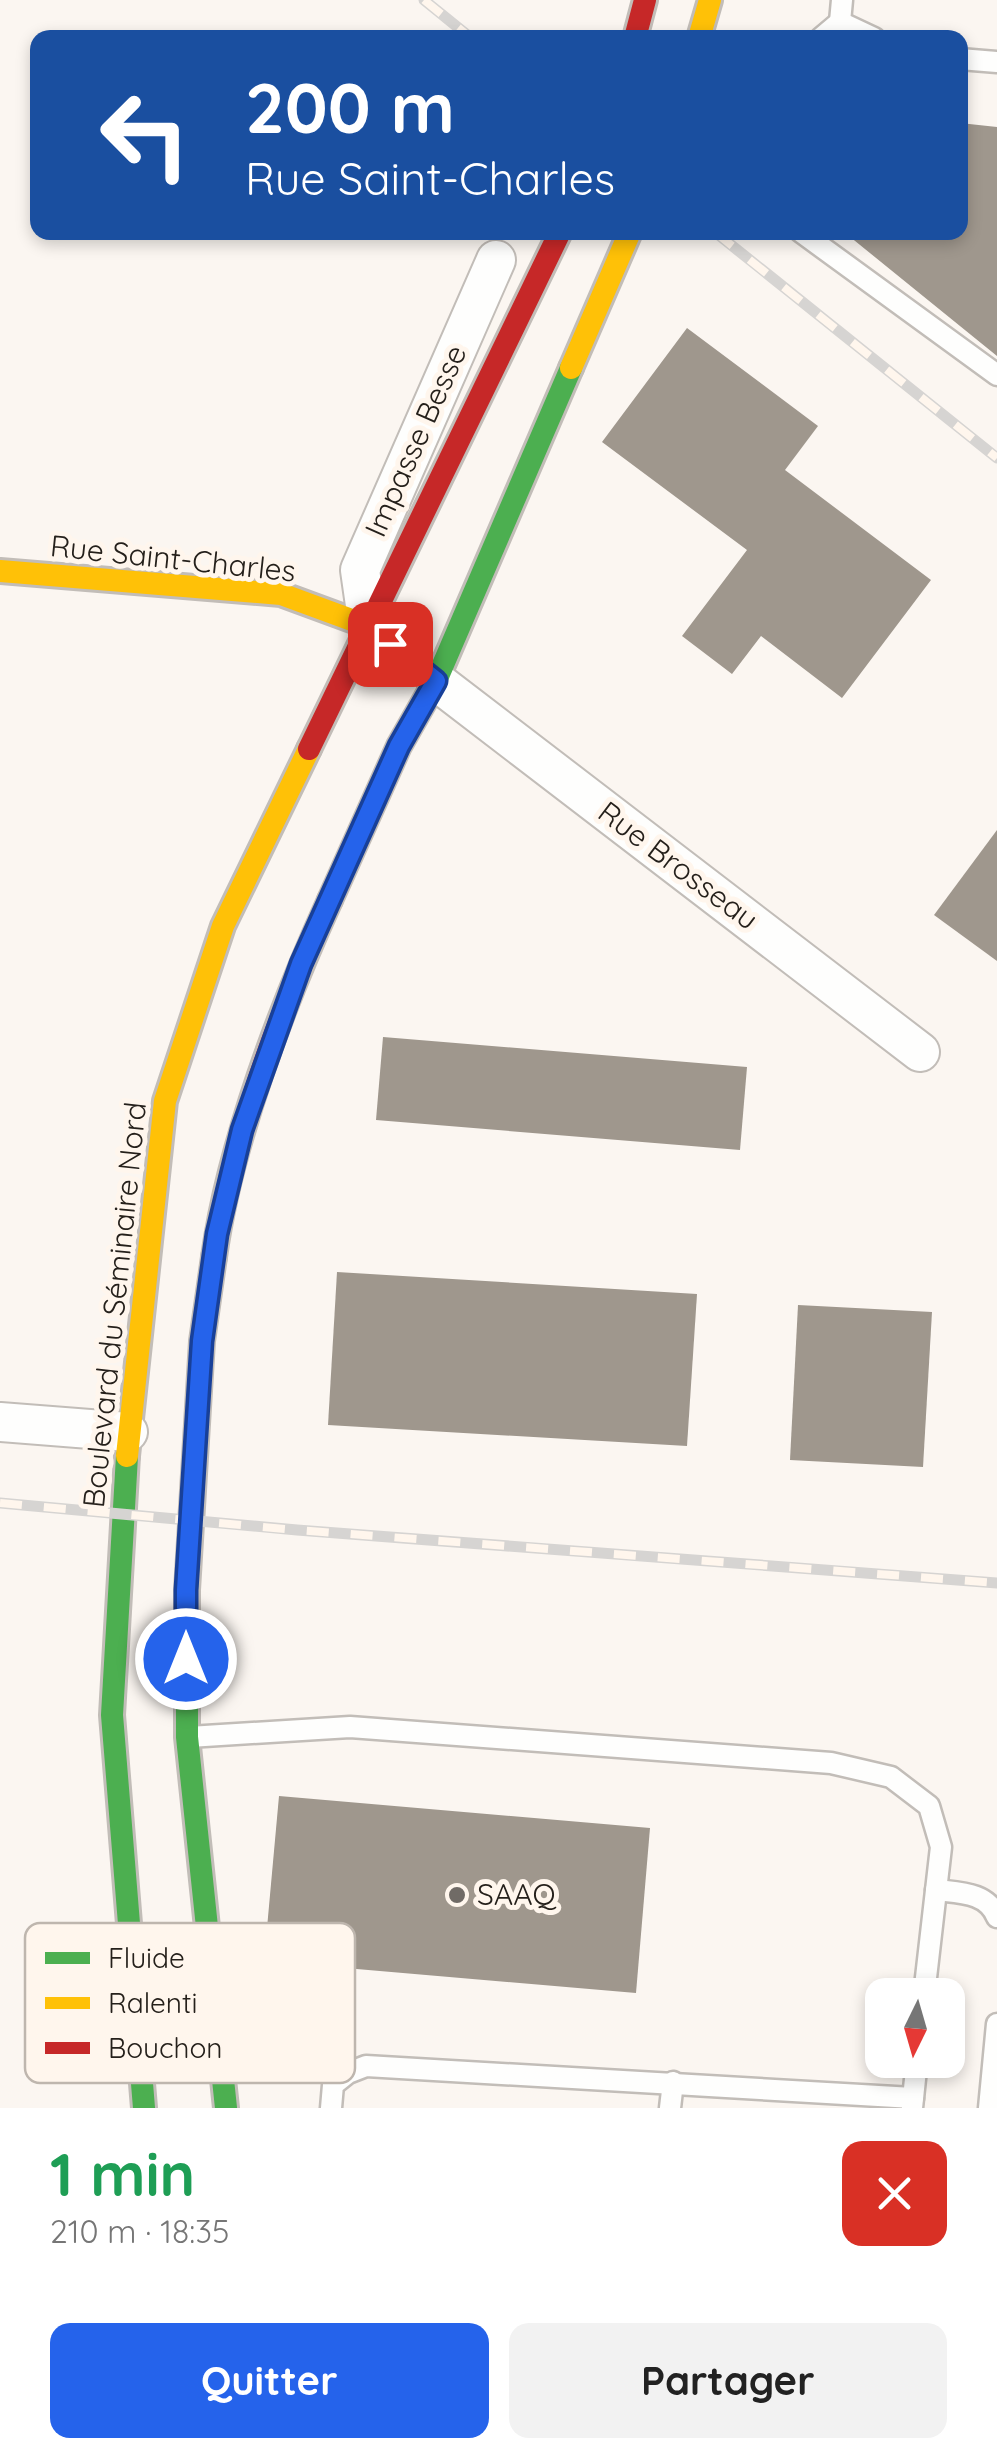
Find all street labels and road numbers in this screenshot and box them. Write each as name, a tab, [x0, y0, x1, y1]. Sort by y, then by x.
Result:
street label: Impasse Besse	[356, 339, 474, 542]
street label: Rue Saint-Charles	[48, 526, 298, 590]
street label: Rue Brosseau	[591, 793, 766, 938]
street label: Boulevard du Séminaire Nord	[74, 1100, 154, 1510]

